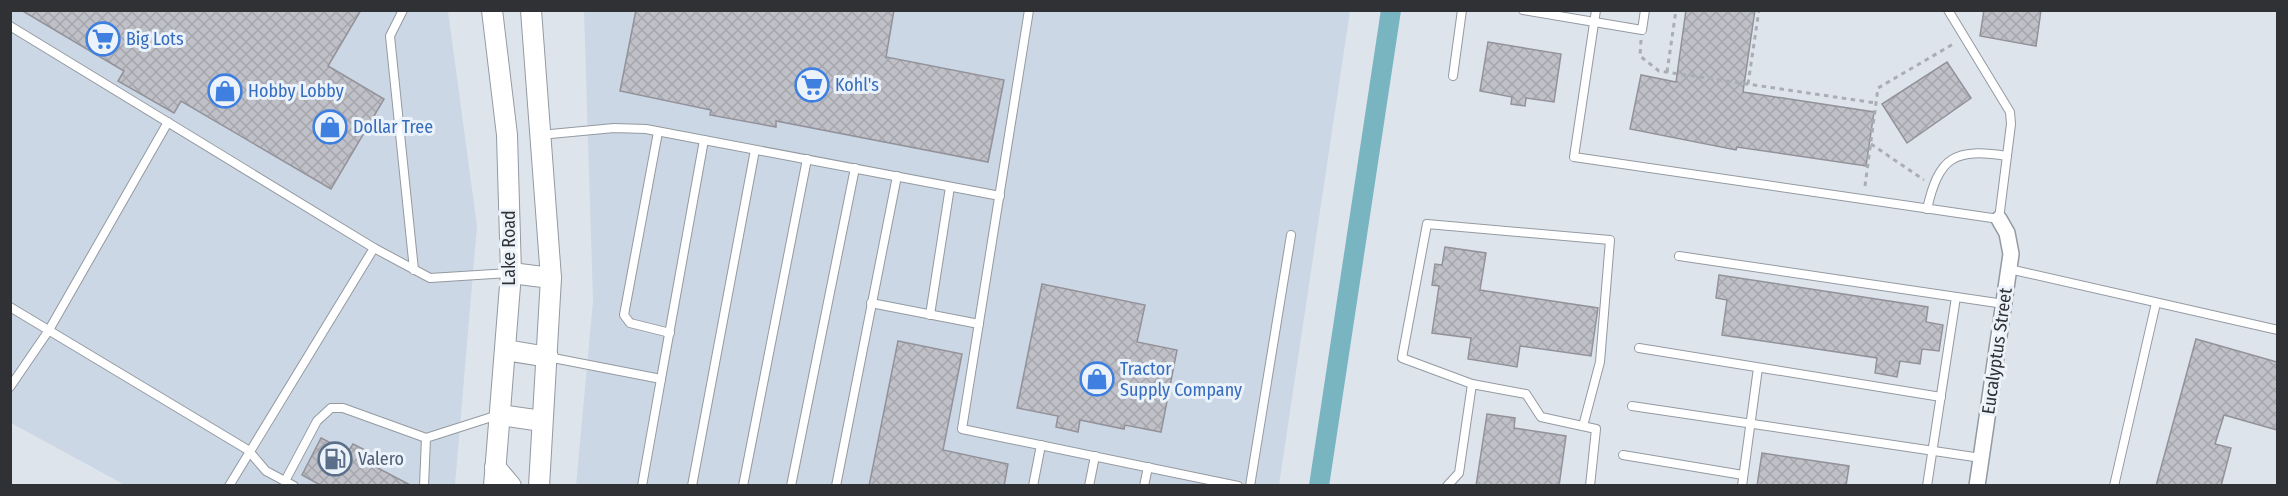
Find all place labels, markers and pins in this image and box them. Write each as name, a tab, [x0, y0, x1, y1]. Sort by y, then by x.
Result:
supermarket icon: Big Lots	[85, 21, 121, 57]
place label: Big Lots	[126, 28, 184, 50]
supermarket icon: Kohl's	[794, 67, 830, 103]
shop icon: Hobby Lobby	[207, 73, 243, 109]
place label: Kohl's	[835, 74, 879, 96]
place label: Hobby Lobby	[248, 80, 344, 102]
shop icon: Dollar Tree	[312, 109, 348, 145]
place label: Dollar Tree	[353, 116, 433, 138]
place label: Tractor Supply Company	[1120, 358, 1242, 401]
shop icon: Tractor Supply Company	[1079, 361, 1115, 397]
fuel station icon: Valero	[317, 441, 353, 477]
place label: Valero	[358, 448, 404, 470]

